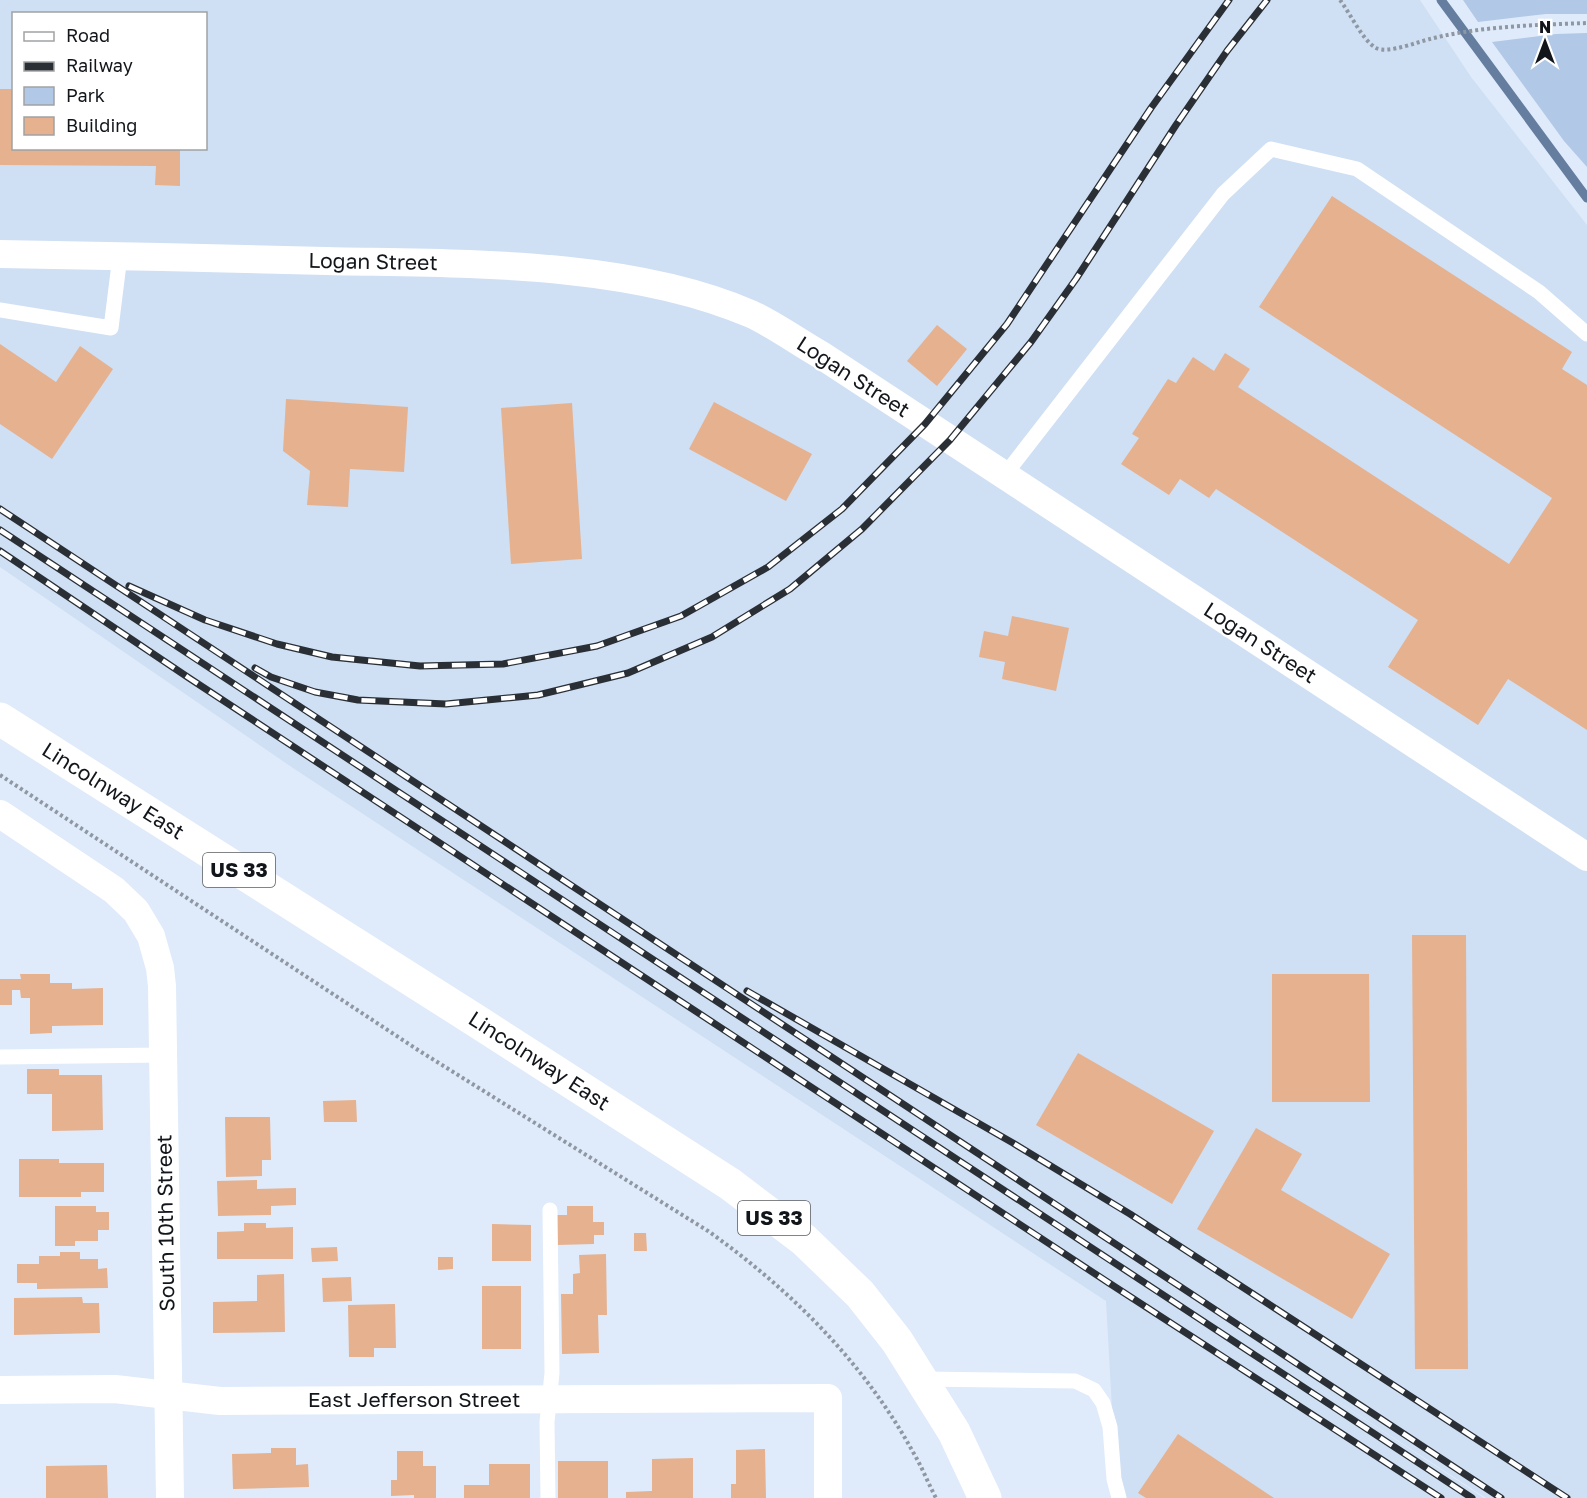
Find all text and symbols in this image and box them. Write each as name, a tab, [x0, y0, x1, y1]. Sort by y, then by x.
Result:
legend	[12, 12, 207, 150]
north arrow	[1515, 12, 1575, 72]
text: N	[1539, 17, 1551, 37]
text: Road	[66, 24, 110, 46]
text: Railway	[66, 54, 133, 76]
text: Park	[66, 84, 105, 106]
text: Building	[66, 114, 137, 136]
street label: Logan Street	[308, 247, 438, 275]
street label: Logan Street	[792, 330, 915, 422]
street label: Logan Street	[1199, 596, 1322, 688]
street label: Lincolnway East	[38, 736, 190, 844]
road number: US 33	[203, 853, 275, 887]
street label: Lincolnway East	[464, 1005, 615, 1115]
street label: South 10th Street	[150, 1134, 180, 1312]
road number: US 33	[738, 1201, 810, 1235]
street label: East Jefferson Street	[308, 1386, 520, 1412]

